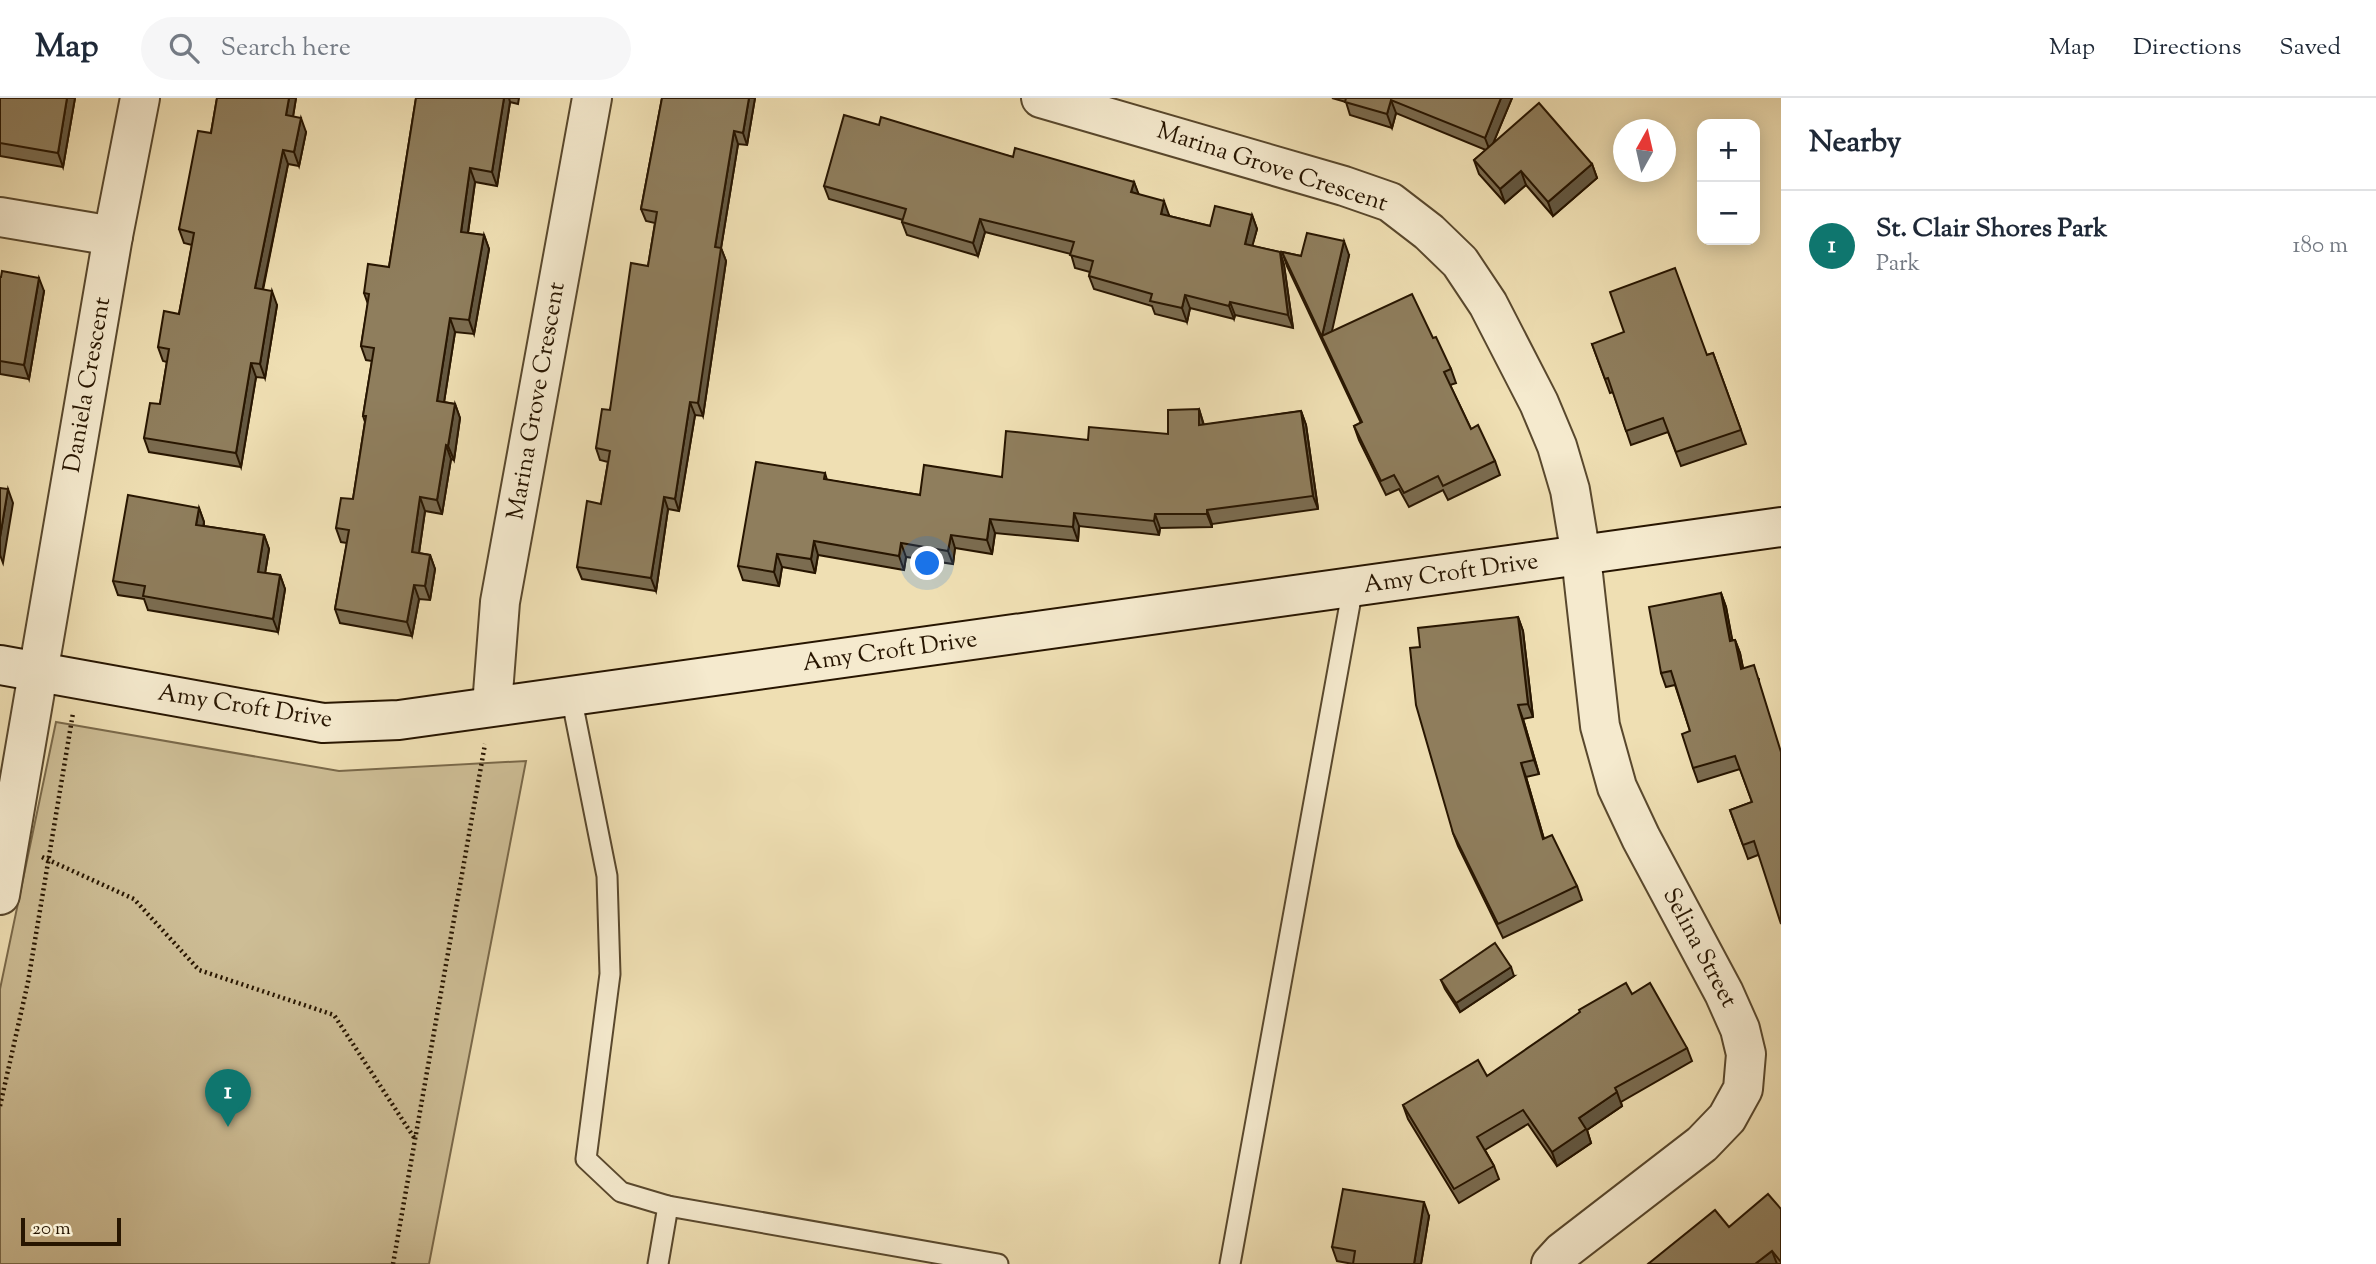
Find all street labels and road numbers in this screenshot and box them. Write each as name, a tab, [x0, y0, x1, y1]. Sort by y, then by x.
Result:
street label: Marina Grove Crescent	[1152, 115, 1392, 221]
street label: Marina Grove Crescent	[499, 279, 575, 523]
street label: Daniela Crescent	[56, 295, 120, 475]
street label: Amy Croft Drive	[1361, 545, 1541, 603]
street label: Amy Croft Drive	[800, 623, 980, 681]
street label: Amy Croft Drive	[155, 676, 335, 738]
street label: Selina Street	[1653, 882, 1745, 1014]

